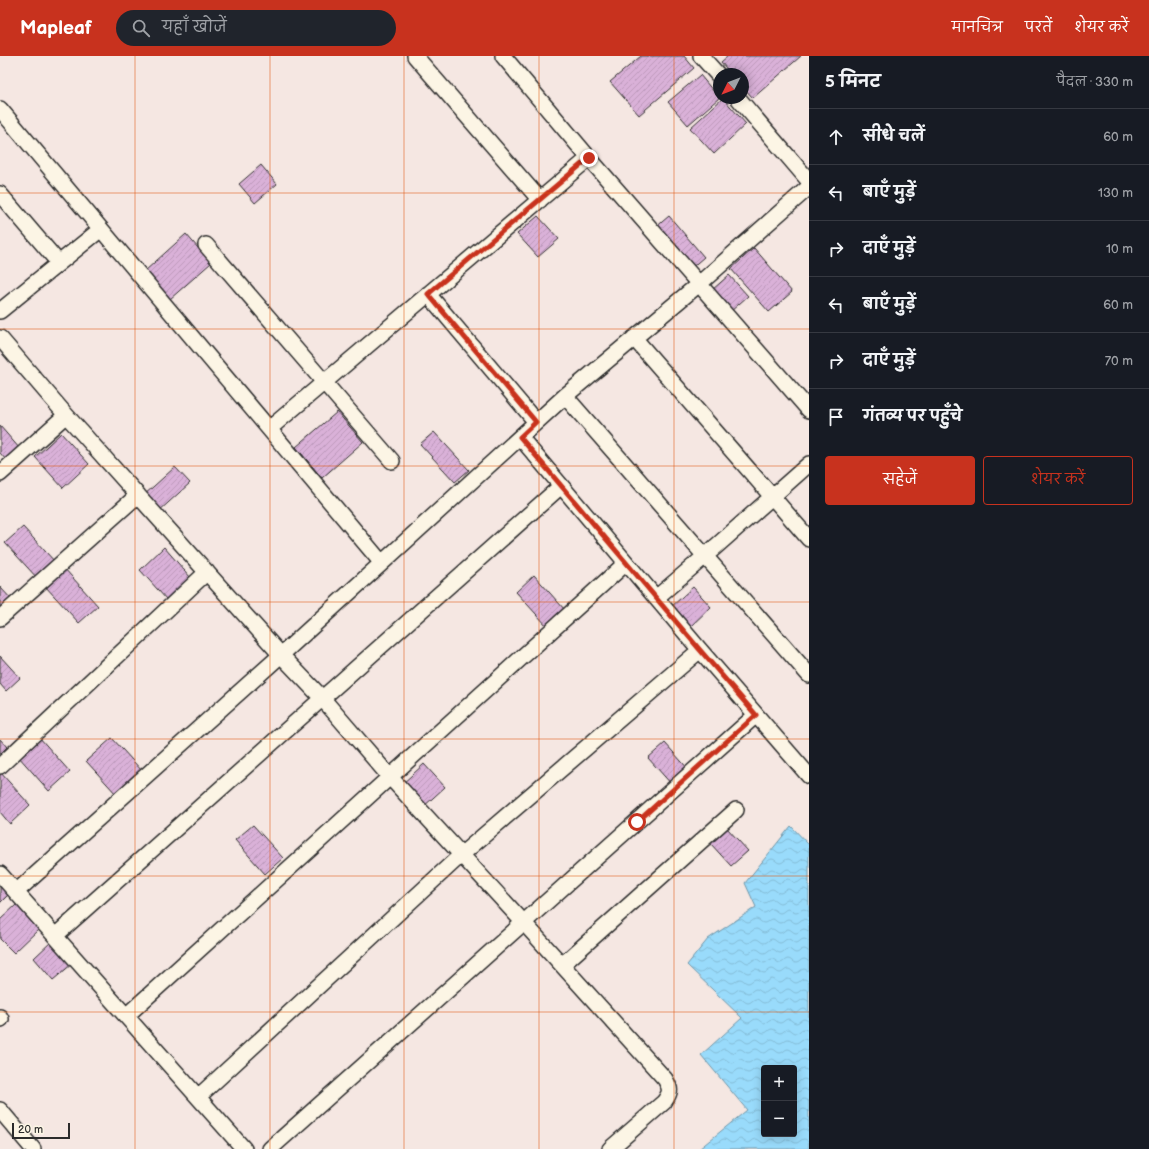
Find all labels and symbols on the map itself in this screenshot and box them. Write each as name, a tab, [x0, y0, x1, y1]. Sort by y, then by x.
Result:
north arrow	[713, 68, 749, 104]
route end	[580, 149, 598, 167]
route start	[628, 813, 646, 831]
scale bar	[12, 1121, 70, 1140]

